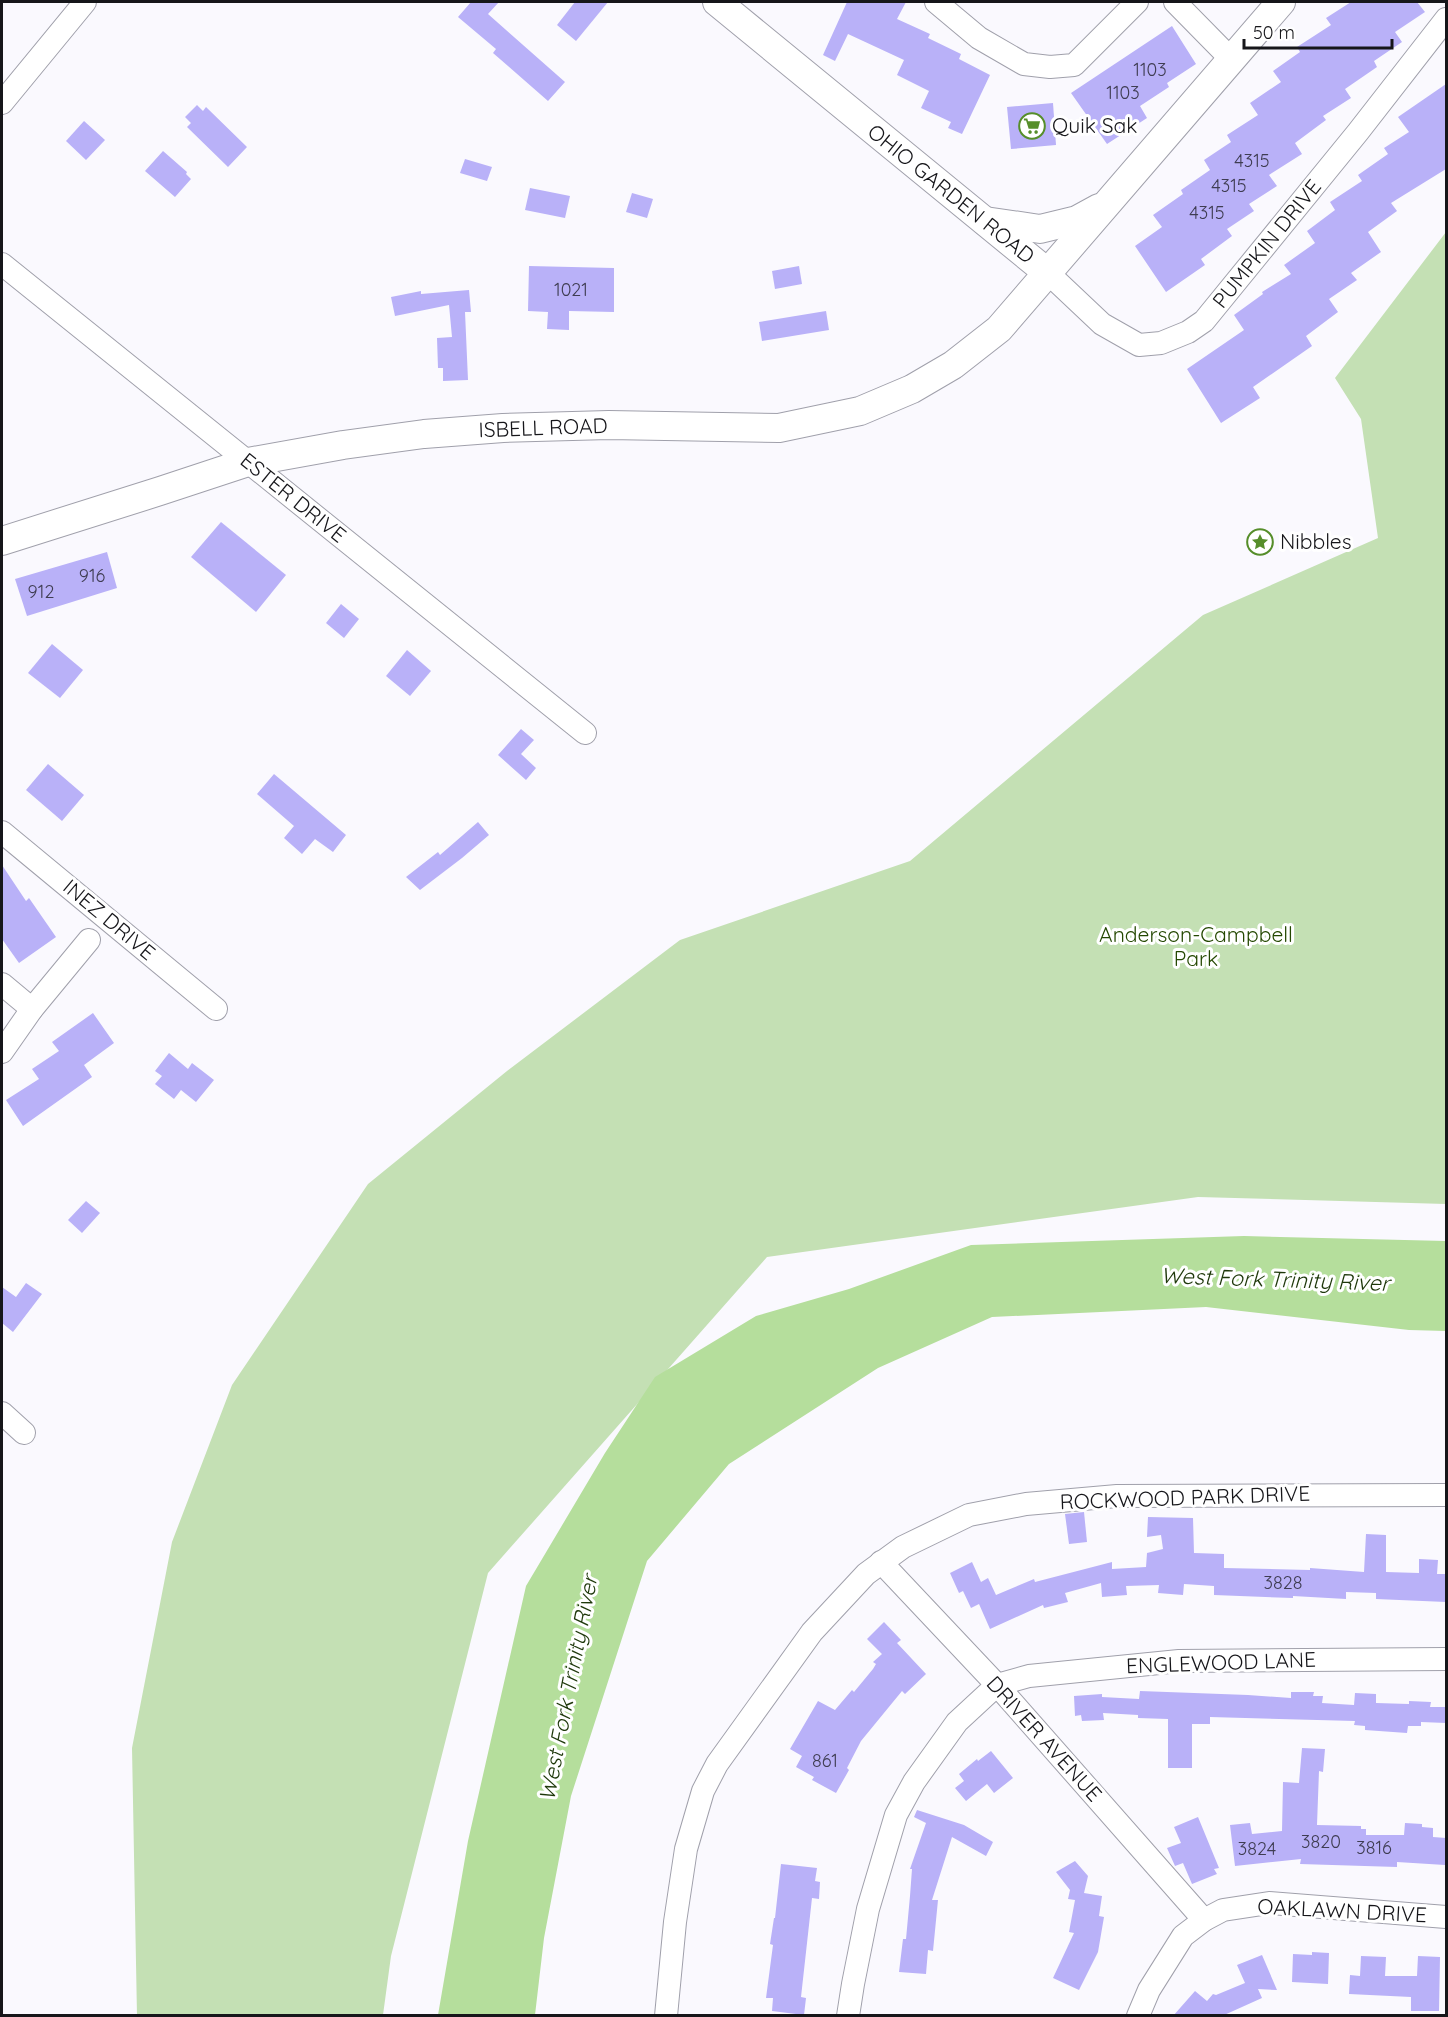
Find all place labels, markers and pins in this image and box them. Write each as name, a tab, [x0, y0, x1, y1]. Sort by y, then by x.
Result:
supermarket icon: Quik Sak	[1017, 111, 1047, 141]
place label: Quik Sak	[1052, 112, 1137, 138]
place icon: Nibbles	[1245, 527, 1275, 557]
place label: Nibbles	[1280, 528, 1352, 554]

